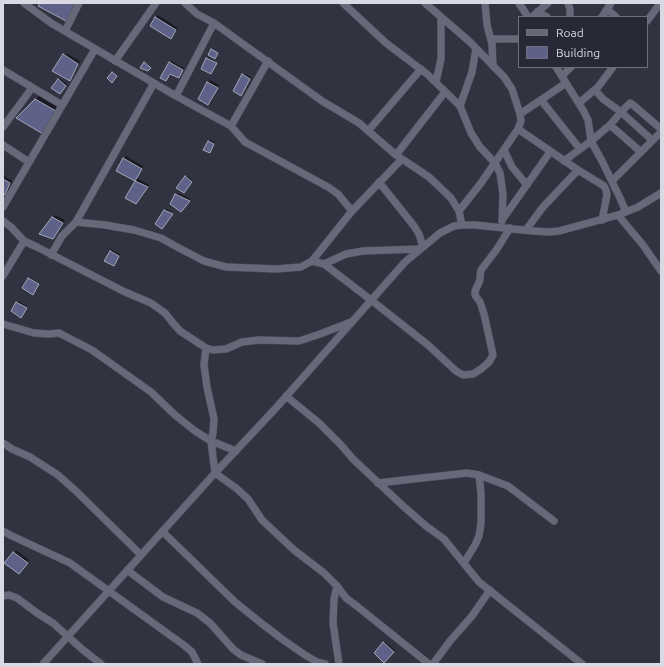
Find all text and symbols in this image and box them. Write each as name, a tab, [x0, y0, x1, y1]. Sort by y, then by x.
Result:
legend	[518, 16, 648, 68]
text: Road	[556, 26, 584, 39]
text: Building	[556, 46, 600, 59]

